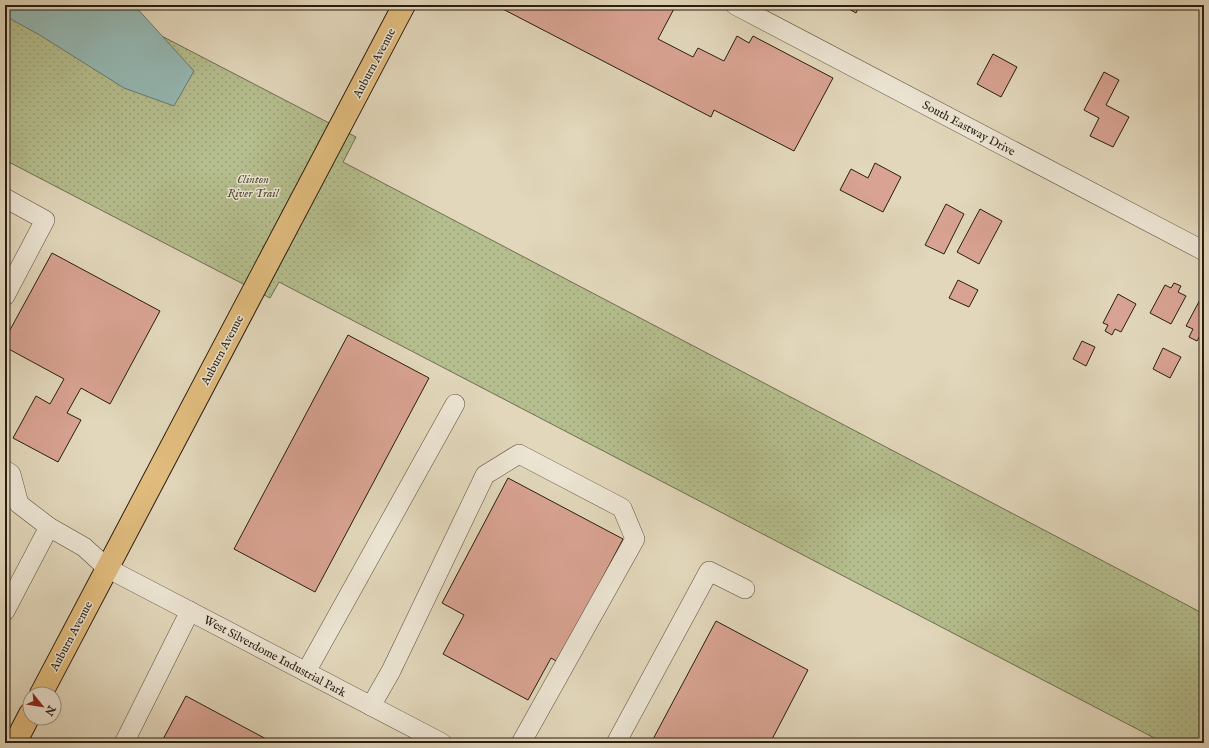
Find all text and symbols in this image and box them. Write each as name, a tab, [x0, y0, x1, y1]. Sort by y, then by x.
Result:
street label: Auburn Avenue	[349, 25, 399, 102]
street label: South Eastway Drive	[920, 98, 1018, 160]
park label: Clinton River Trail	[227, 172, 280, 201]
street label: Auburn Avenue	[197, 312, 247, 389]
street label: Auburn Avenue	[46, 598, 96, 675]
street label: West Silverdome Industrial Park	[201, 612, 349, 701]
north arrow	[22, 686, 62, 726]
text: N	[41, 702, 59, 719]

